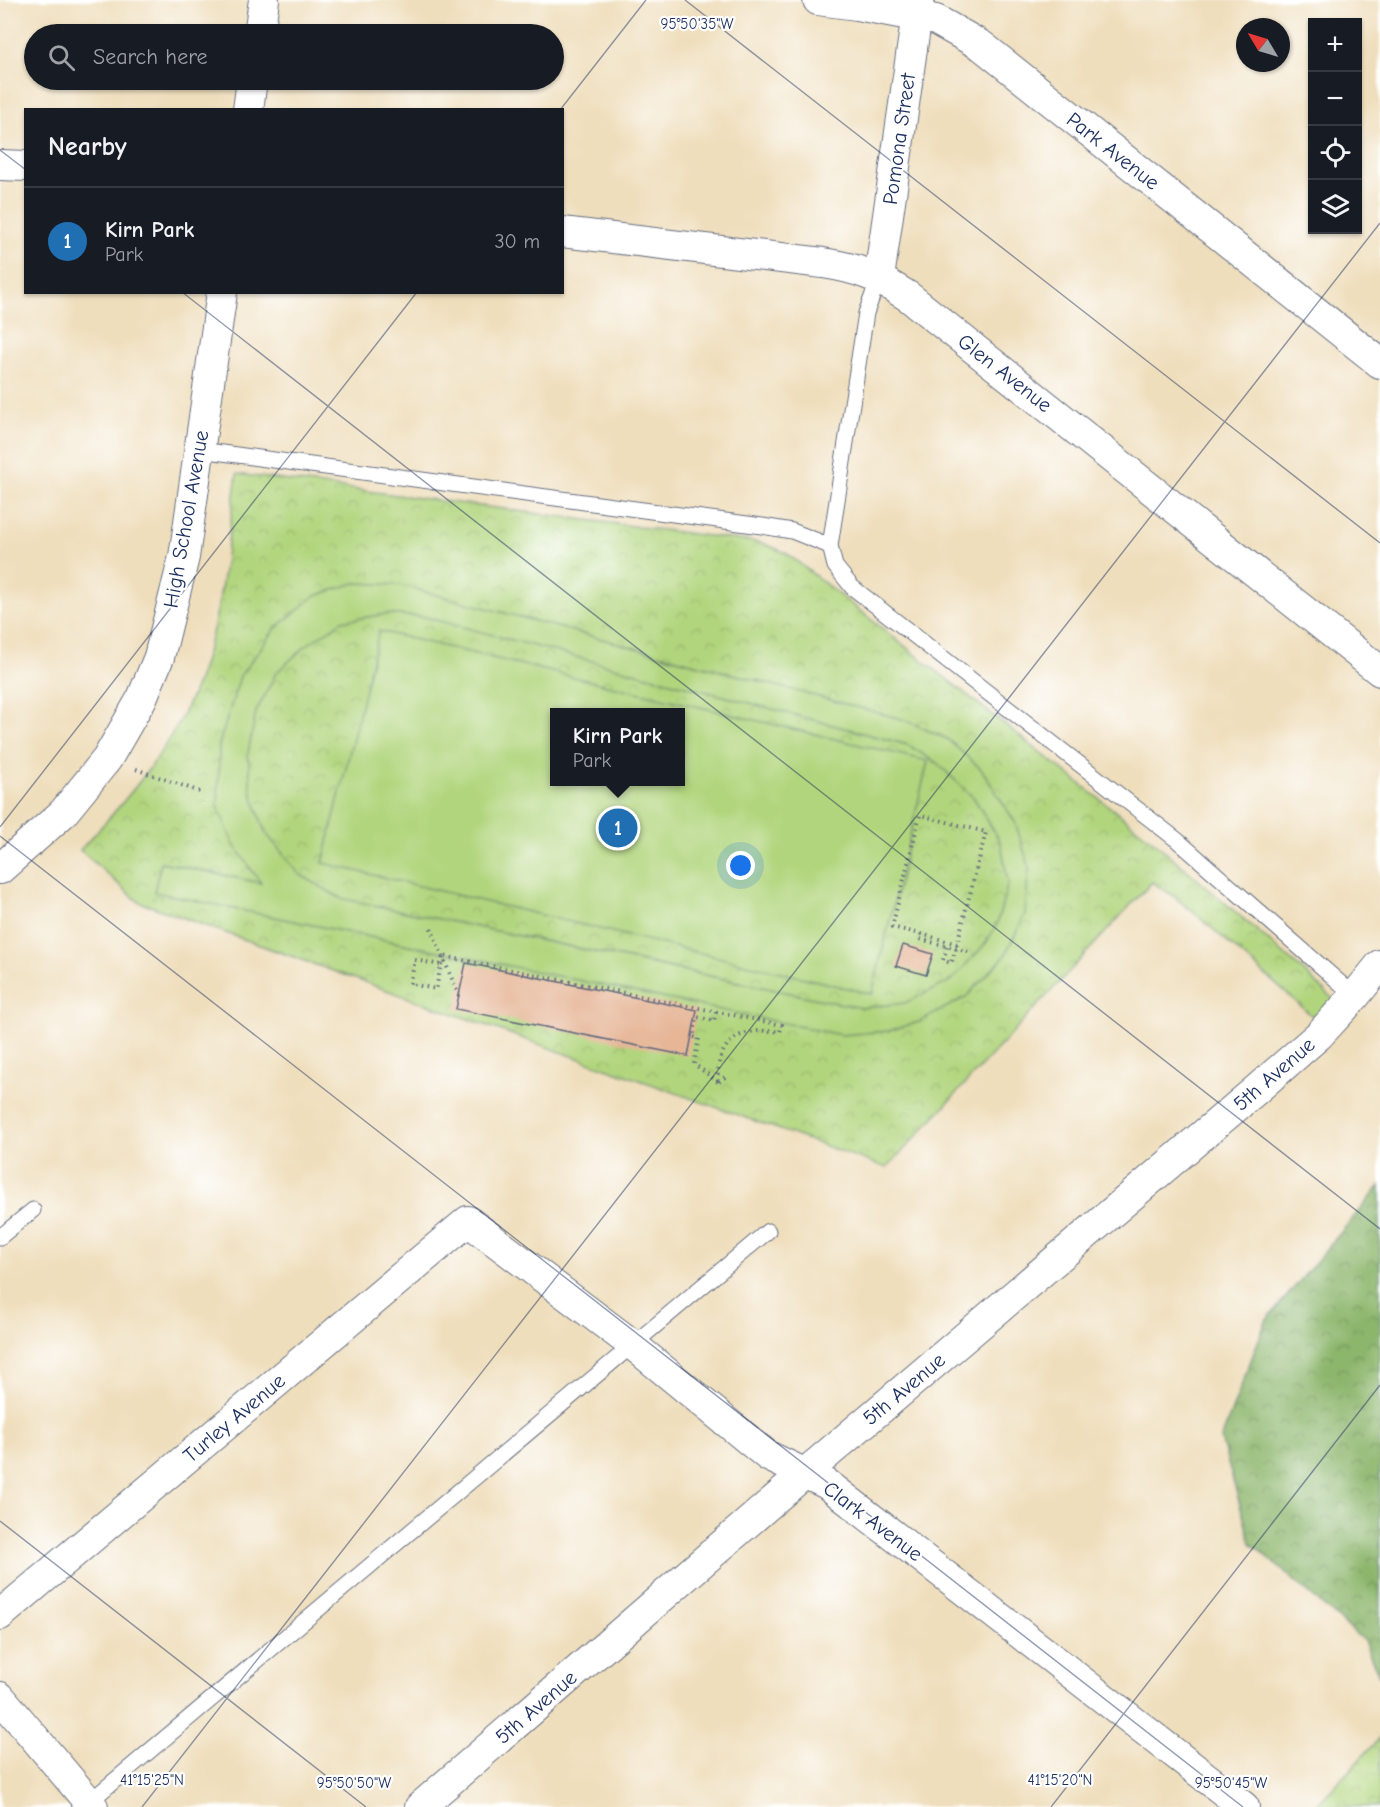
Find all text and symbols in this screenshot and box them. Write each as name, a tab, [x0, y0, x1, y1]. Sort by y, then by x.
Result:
text: 95°50'35"W	[661, 15, 733, 33]
north arrow	[1236, 18, 1290, 72]
map controls	[1308, 18, 1362, 234]
button: +	[1308, 18, 1362, 72]
search box	[24, 24, 564, 90]
icon: search	[45, 41, 78, 74]
text: Search here	[93, 44, 208, 70]
street label: Pomona Street	[878, 71, 920, 206]
button: −	[1308, 72, 1362, 126]
street label: Park Avenue	[1062, 107, 1164, 195]
button: locate	[1308, 126, 1362, 180]
text: Nearby	[48, 132, 127, 162]
button: layers	[1308, 180, 1362, 234]
text: Kirn Park	[105, 217, 194, 243]
text: 1	[64, 230, 71, 253]
text: 30 m	[494, 230, 540, 253]
text: Park	[105, 243, 143, 266]
street label: Glen Avenue	[953, 329, 1057, 417]
street label: High School Avenue	[159, 428, 213, 610]
popup	[550, 708, 685, 786]
text: Kirn Park	[573, 723, 662, 749]
text: Park	[573, 749, 611, 772]
pin: 1	[598, 806, 638, 850]
your location	[726, 851, 755, 880]
street label: 5th Avenue	[1229, 1032, 1319, 1116]
street label: 5th Avenue	[858, 1348, 950, 1430]
street label: Turley Avenue	[178, 1368, 290, 1468]
street label: Clark Avenue	[819, 1476, 927, 1566]
street label: 5th Avenue	[491, 1665, 581, 1749]
text: 41°15'25"N	[120, 1771, 184, 1789]
text: 41°15'20"N	[1028, 1771, 1092, 1789]
text: 95°50'50"W	[317, 1774, 391, 1792]
text: 95°50'45"W	[1195, 1774, 1267, 1792]

